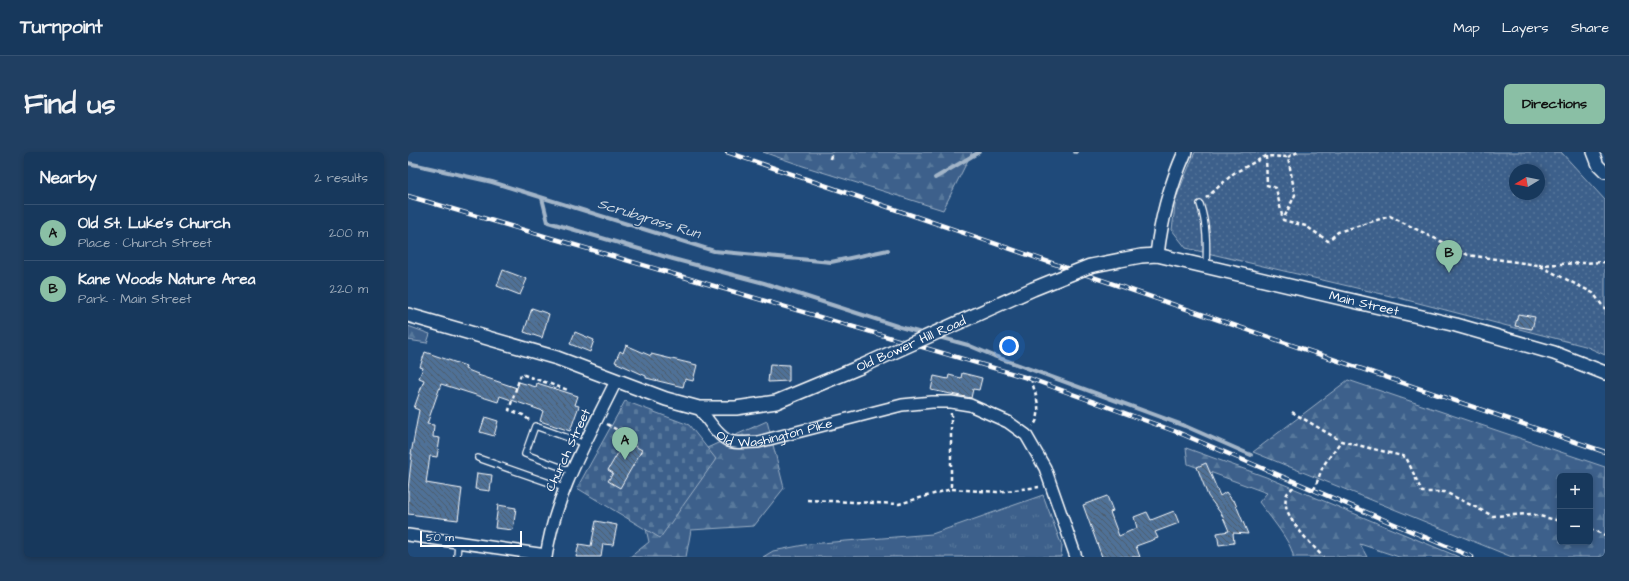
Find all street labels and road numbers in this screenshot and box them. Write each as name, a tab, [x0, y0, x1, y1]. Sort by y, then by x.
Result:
street label: Main Street	[1327, 287, 1401, 321]
street label: Old Bower Hill Road	[853, 312, 969, 376]
street label: Church Street	[541, 405, 595, 494]
street label: Old Washington Pike	[712, 414, 834, 452]

